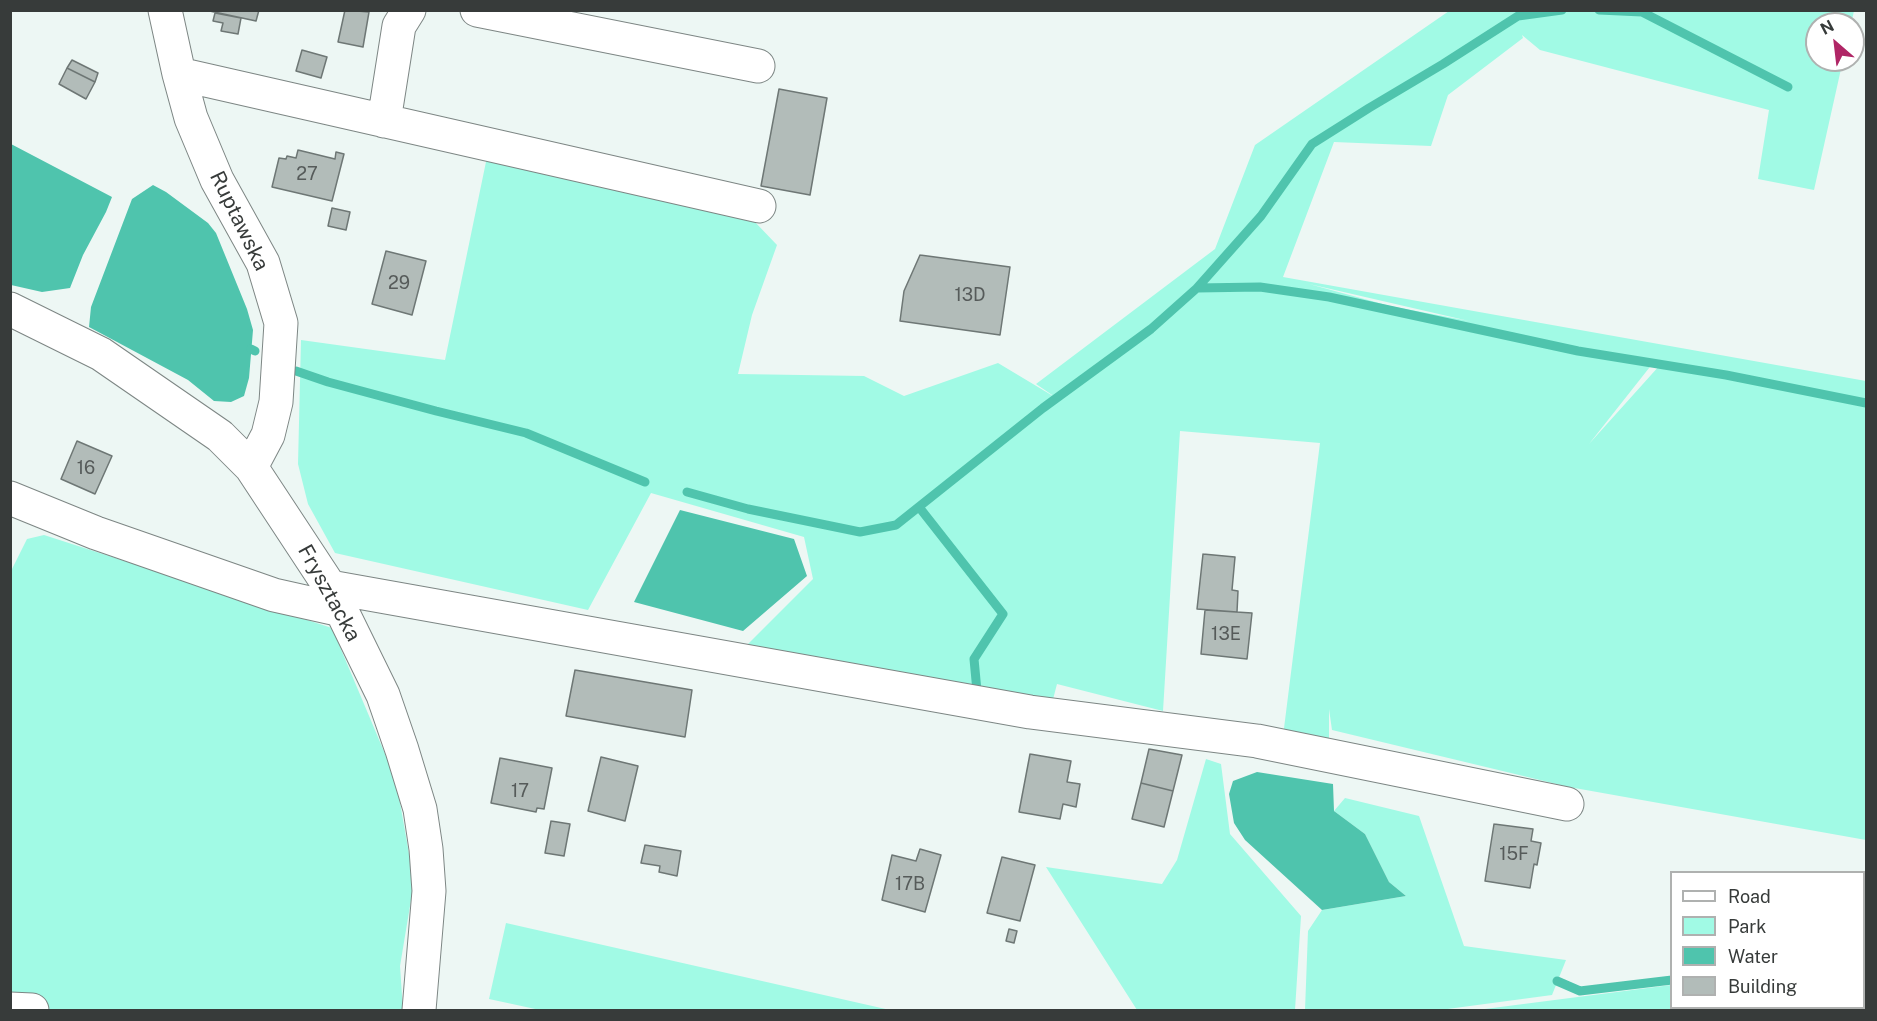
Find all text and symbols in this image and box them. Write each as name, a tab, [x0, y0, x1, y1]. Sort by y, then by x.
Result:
north arrow	[1805, 12, 1865, 72]
text: N	[1817, 16, 1837, 39]
house number: 27	[296, 163, 318, 185]
street label: Ruptawska	[204, 167, 274, 275]
house number: 29	[388, 272, 410, 294]
house number: 13D	[954, 284, 986, 306]
house number: 16	[77, 457, 95, 479]
street label: Frysztacka	[292, 540, 366, 646]
house number: 13E	[1211, 623, 1241, 645]
house number: 17	[511, 780, 529, 802]
house number: 15F	[1499, 843, 1529, 865]
legend	[1670, 871, 1865, 1009]
house number: 17B	[895, 873, 925, 895]
text: Road	[1728, 886, 1771, 907]
text: Park	[1728, 916, 1766, 937]
text: Water	[1728, 946, 1778, 967]
text: Building	[1728, 976, 1797, 997]

